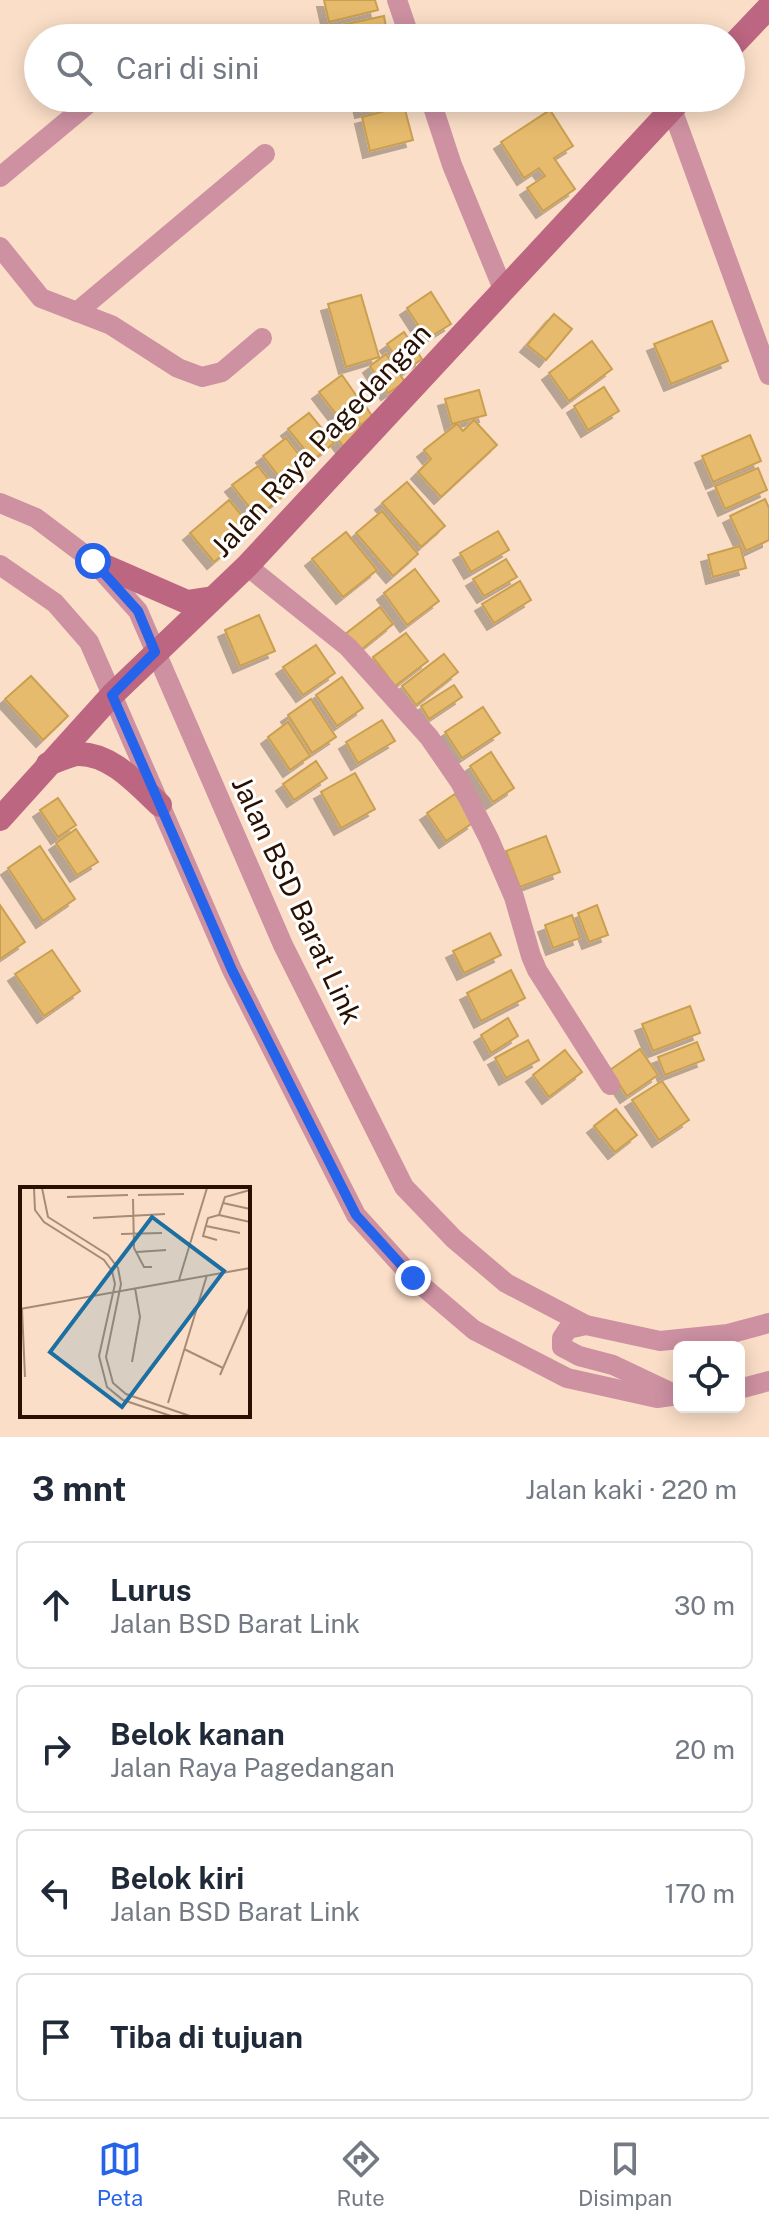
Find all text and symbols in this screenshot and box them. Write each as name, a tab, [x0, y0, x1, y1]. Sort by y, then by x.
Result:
search box	[24, 24, 745, 112]
icon: search	[52, 46, 96, 90]
text: Cari di sini	[116, 50, 259, 86]
street label: Jalan Raya Pagedangan	[204, 316, 437, 563]
route start	[75, 543, 111, 579]
street label: Jalan BSD Barat Link	[226, 771, 369, 1029]
inset map	[20, 1187, 250, 1417]
route end	[395, 1260, 431, 1296]
map controls	[673, 1341, 745, 1413]
button: locate	[673, 1341, 745, 1413]
text: 3 mnt	[32, 1469, 126, 1509]
text: Jalan kaki · 220 m	[525, 1474, 737, 1505]
text: Lurus	[110, 1572, 192, 1608]
icon: ahead	[34, 1583, 78, 1627]
text: 30 m	[674, 1590, 735, 1621]
text: Jalan BSD Barat Link	[110, 1608, 360, 1639]
text: Belok kanan	[110, 1716, 285, 1752]
icon: right	[34, 1727, 78, 1771]
text: 20 m	[675, 1734, 735, 1765]
text: Jalan Raya Pagedangan	[110, 1752, 395, 1783]
text: Belok kiri	[110, 1860, 244, 1896]
icon: left	[34, 1871, 78, 1915]
text: 170 m	[665, 1878, 735, 1909]
text: Jalan BSD Barat Link	[110, 1896, 360, 1927]
icon: arrive	[34, 2015, 78, 2059]
text: Tiba di tujuan	[110, 2019, 303, 2055]
tab: Peta	[97, 2137, 143, 2211]
tab: Rute	[336, 2137, 385, 2211]
tab: Disimpan	[578, 2137, 672, 2211]

